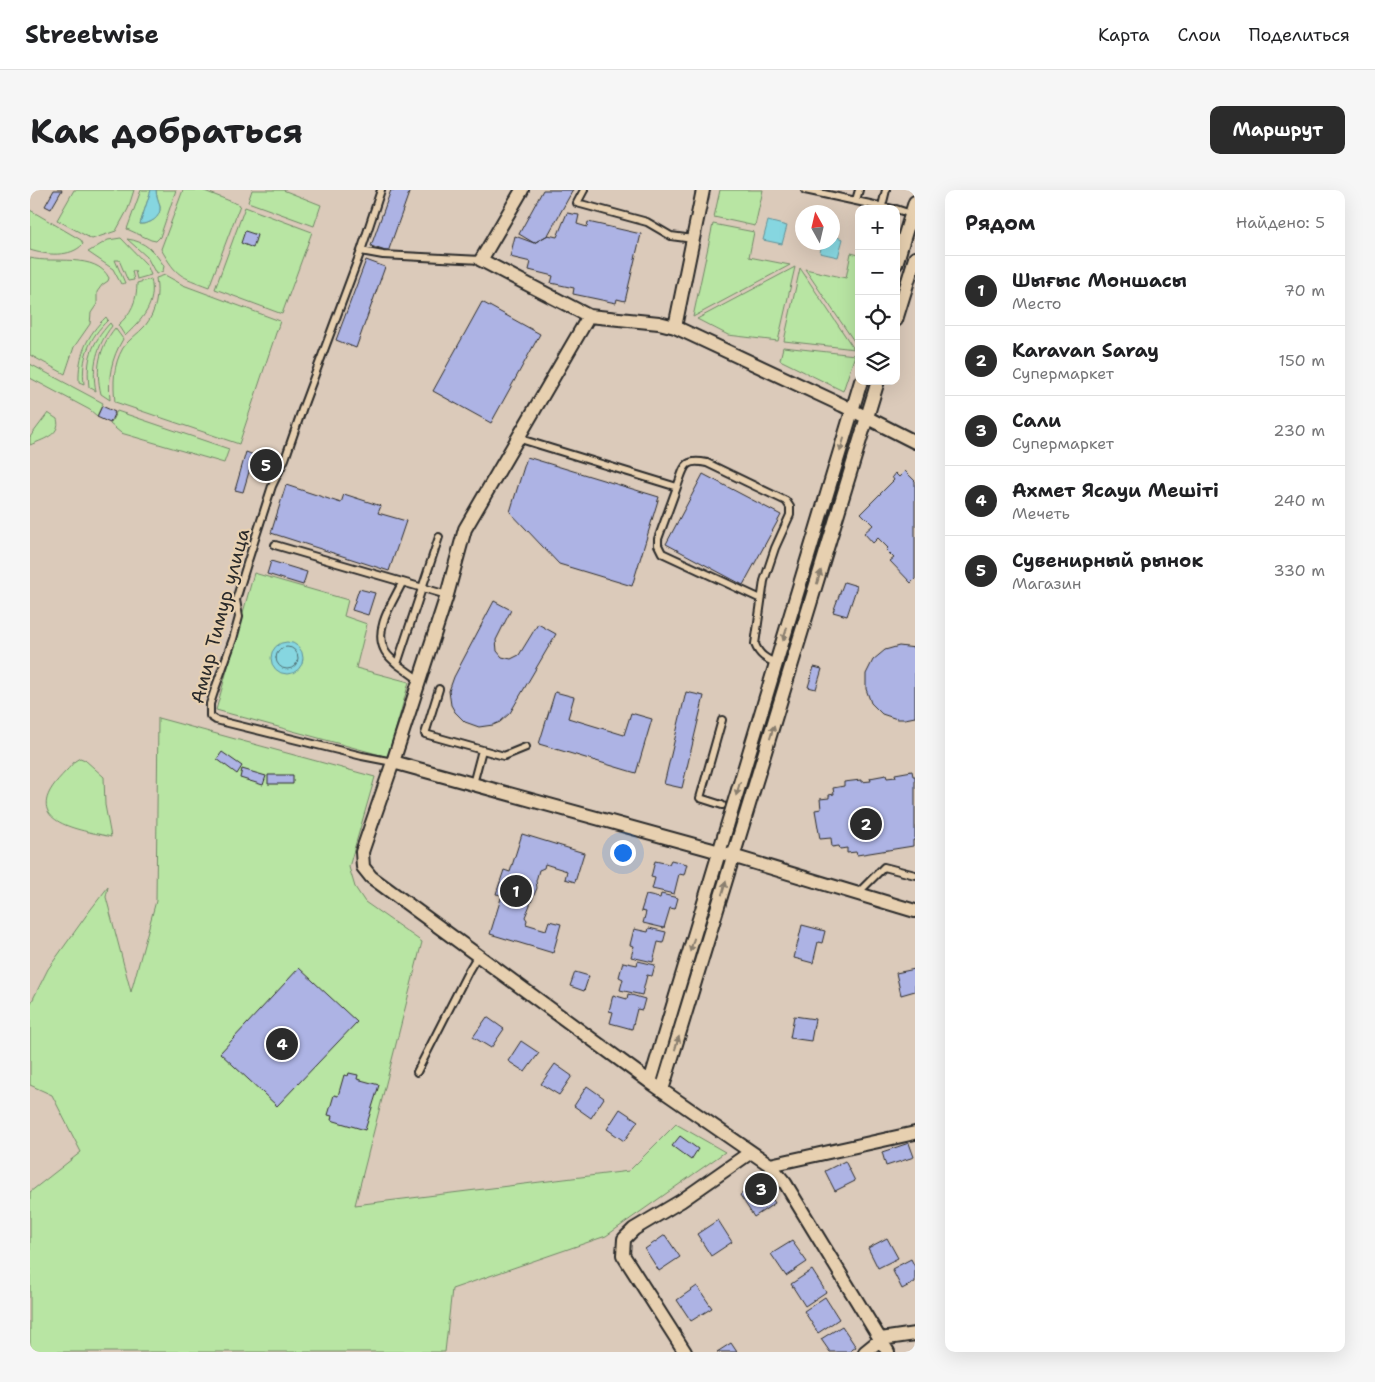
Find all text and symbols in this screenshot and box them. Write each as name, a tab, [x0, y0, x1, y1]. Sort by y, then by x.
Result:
text: Streetwise	[25, 19, 159, 51]
text: Карта	[1098, 23, 1149, 47]
text: Слои	[1177, 23, 1221, 47]
text: Поделиться	[1249, 23, 1350, 47]
button: Маршрут	[1210, 106, 1345, 154]
text: Как добраться	[30, 107, 303, 154]
north arrow	[795, 205, 840, 250]
map controls	[855, 205, 900, 385]
button: +	[855, 205, 900, 250]
text: Рядом	[965, 209, 1035, 237]
text: Найдено: 5	[1236, 212, 1325, 233]
button: −	[855, 250, 900, 295]
text: Шығыс Моншасы	[1012, 268, 1187, 293]
text: 1	[977, 280, 985, 301]
text: 70 m	[1284, 280, 1325, 301]
text: Место	[1012, 293, 1062, 314]
button: locate	[855, 295, 900, 340]
text: Karavan Saray	[1012, 338, 1159, 363]
button: layers	[855, 340, 900, 385]
text: 2	[975, 350, 987, 371]
text: 150 m	[1278, 350, 1325, 371]
text: Супермаркет	[1012, 363, 1114, 384]
text: Сали	[1012, 408, 1061, 433]
text: 3	[975, 420, 987, 441]
text: 230 m	[1273, 420, 1325, 441]
text: Супермаркет	[1012, 433, 1114, 454]
one-way arrow	[837, 437, 845, 452]
pin: 5	[250, 446, 282, 484]
text: Ахмет Ясауи Мешіті	[1012, 478, 1219, 503]
text: 4	[975, 490, 987, 511]
text: 240 m	[1273, 490, 1325, 511]
text: Мечеть	[1012, 503, 1070, 524]
street label: Амир Тимур улица	[185, 525, 255, 706]
text: Сувенирный рынок	[1012, 548, 1203, 573]
text: 5	[976, 560, 986, 581]
text: 330 m	[1273, 560, 1325, 581]
one-way arrow	[815, 569, 823, 584]
text: Магазин	[1012, 573, 1081, 594]
one-way arrow	[781, 626, 789, 641]
one-way arrow	[768, 725, 776, 740]
one-way arrow	[734, 782, 742, 797]
pin: 2	[850, 805, 882, 843]
your location	[610, 840, 636, 866]
pin: 1	[500, 872, 532, 910]
one-way arrow	[721, 880, 729, 895]
one-way arrow	[687, 938, 695, 953]
pin: 4	[266, 1025, 298, 1063]
one-way arrow	[673, 1036, 681, 1051]
pin: 3	[745, 1170, 777, 1208]

